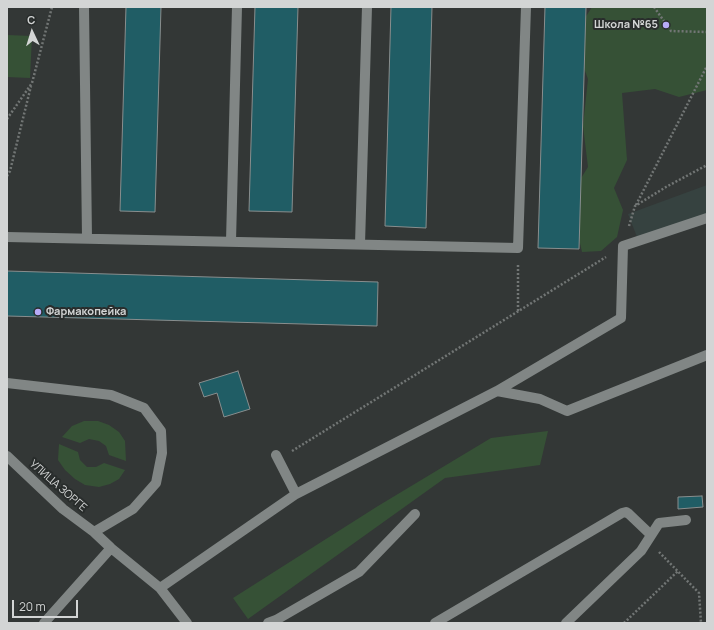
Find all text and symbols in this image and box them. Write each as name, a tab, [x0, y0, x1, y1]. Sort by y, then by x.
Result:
north arrow	[12, 12, 52, 52]
text: С	[27, 12, 36, 27]
place label: Школа №65	[594, 18, 658, 32]
marker: Школа №65	[661, 20, 671, 30]
place label: Фармакопейка	[46, 305, 126, 319]
marker: Фармакопейка	[33, 307, 43, 317]
street label: УЛИЦА ЗОРГЕ	[27, 458, 89, 514]
scale bar	[14, 592, 80, 618]
text: 20 m	[19, 598, 46, 615]

